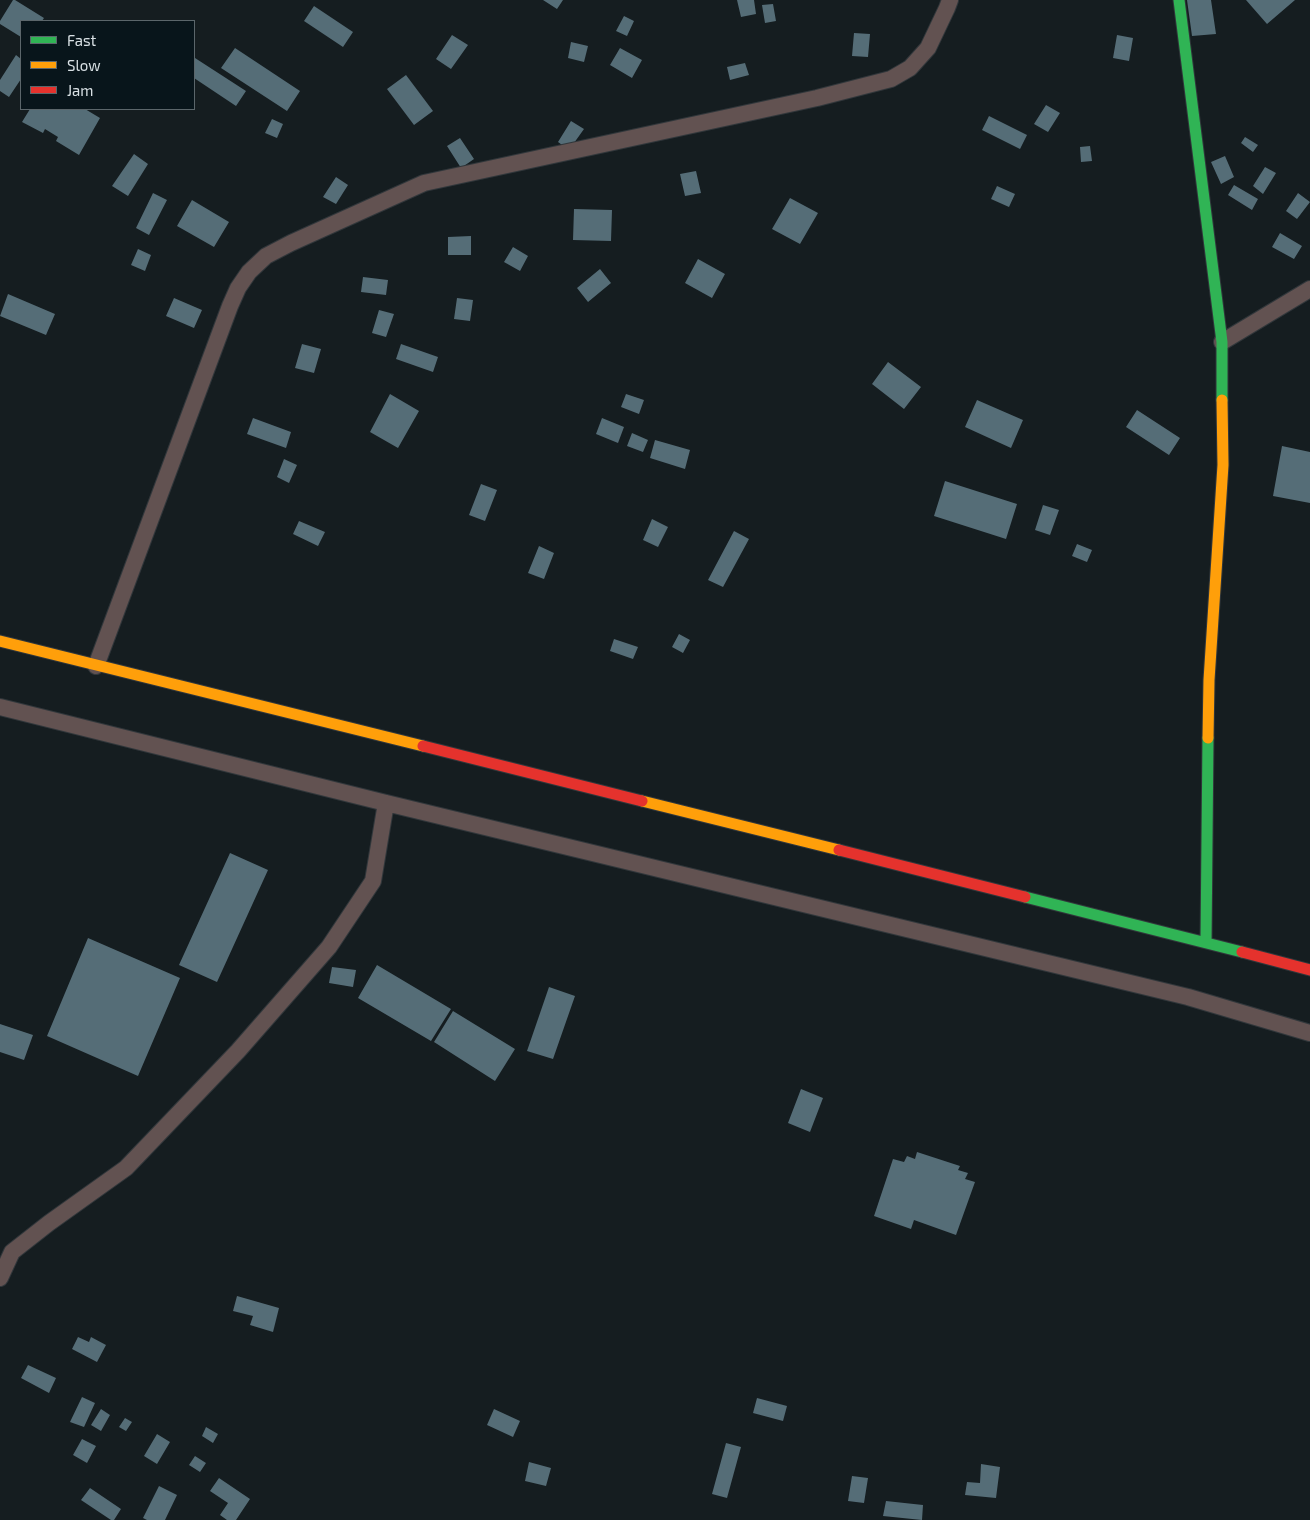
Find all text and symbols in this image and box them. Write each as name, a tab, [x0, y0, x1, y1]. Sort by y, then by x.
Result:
legend	[20, 20, 195, 110]
text: Fast	[67, 31, 96, 49]
text: Slow	[67, 56, 101, 74]
text: Jam	[67, 81, 93, 99]

